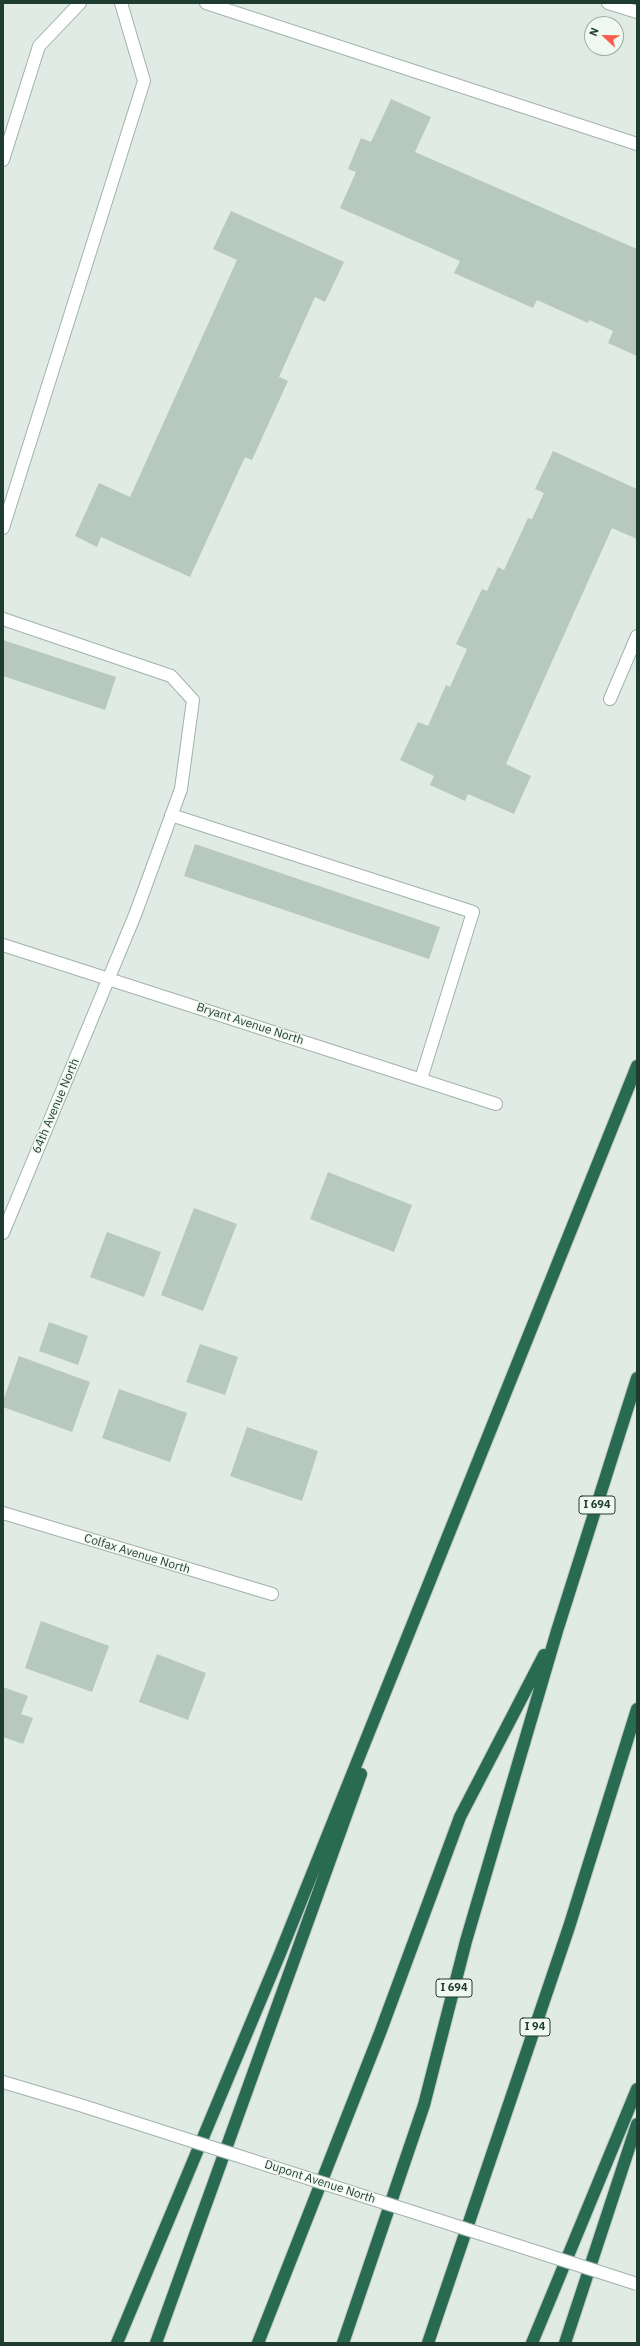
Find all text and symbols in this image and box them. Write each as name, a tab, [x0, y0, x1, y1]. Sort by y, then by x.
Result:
north arrow	[584, 16, 624, 56]
text: N	[586, 26, 602, 38]
street label: Bryant Avenue North	[195, 1000, 305, 1048]
street label: 64th Avenue North	[29, 1056, 83, 1156]
road number: I 694	[579, 1496, 615, 1514]
street label: Colfax Avenue North	[82, 1531, 192, 1577]
road number: I 694	[436, 1979, 472, 1997]
road number: I 94	[520, 2018, 550, 2036]
street label: Dupont Avenue North	[263, 2157, 377, 2207]

